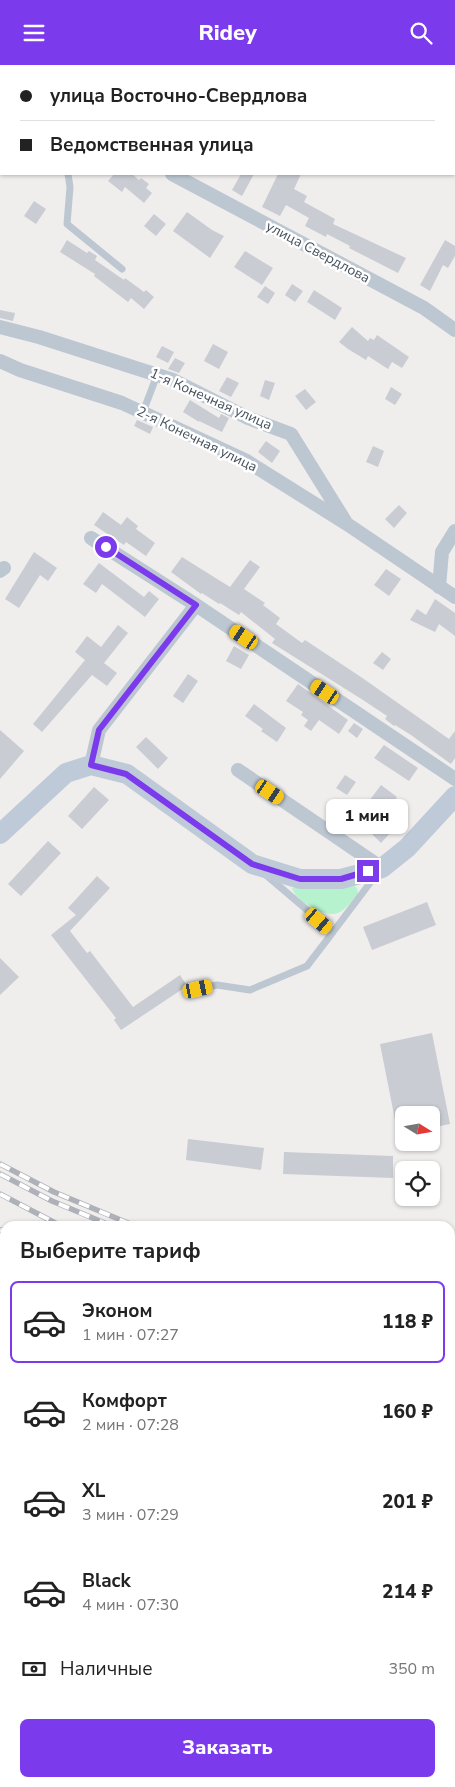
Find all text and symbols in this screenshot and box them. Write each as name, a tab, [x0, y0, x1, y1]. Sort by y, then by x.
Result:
text: Ridey	[198, 18, 257, 48]
icon: menu	[20, 19, 48, 47]
icon: search	[407, 19, 435, 47]
text: улица Восточно-Свердлова	[50, 83, 308, 109]
text: Ведомственная улица	[50, 132, 254, 158]
street label: улица Свердлова	[263, 217, 373, 287]
street label: 1-я Конечная улица	[147, 364, 275, 434]
street label: 2-я Конечная улица	[134, 402, 260, 476]
route start	[95, 536, 117, 558]
car	[227, 622, 260, 652]
car	[308, 677, 341, 707]
car	[253, 777, 286, 807]
callout: 1 мин	[327, 799, 409, 833]
text: 1 мин	[344, 805, 390, 827]
route end	[357, 860, 379, 882]
car	[302, 906, 335, 936]
car	[181, 979, 214, 999]
north arrow	[395, 1106, 440, 1151]
map controls	[395, 1106, 440, 1206]
button: locate	[395, 1161, 440, 1206]
text: Выберите тариф	[20, 1236, 201, 1266]
text: Эконом	[82, 1298, 153, 1324]
icon: car	[22, 1300, 67, 1345]
text: 118 ₽	[382, 1309, 433, 1335]
text: 1 мин · 07:27	[82, 1324, 179, 1346]
text: Комфорт	[82, 1388, 167, 1414]
icon: car	[22, 1390, 67, 1435]
text: 160 ₽	[382, 1399, 433, 1425]
text: 2 мин · 07:28	[82, 1414, 179, 1436]
text: XL	[82, 1478, 105, 1504]
icon: car	[22, 1480, 67, 1525]
text: 201 ₽	[382, 1489, 433, 1515]
text: 3 мин · 07:29	[82, 1504, 179, 1526]
text: Black	[82, 1568, 131, 1594]
icon: car	[22, 1570, 67, 1615]
text: 214 ₽	[382, 1579, 433, 1605]
text: 4 мин · 07:30	[82, 1594, 179, 1616]
icon: cash	[20, 1655, 48, 1683]
text: Наличные	[60, 1656, 153, 1682]
text: 350 m	[388, 1658, 435, 1680]
button: Заказать	[20, 1719, 435, 1777]

